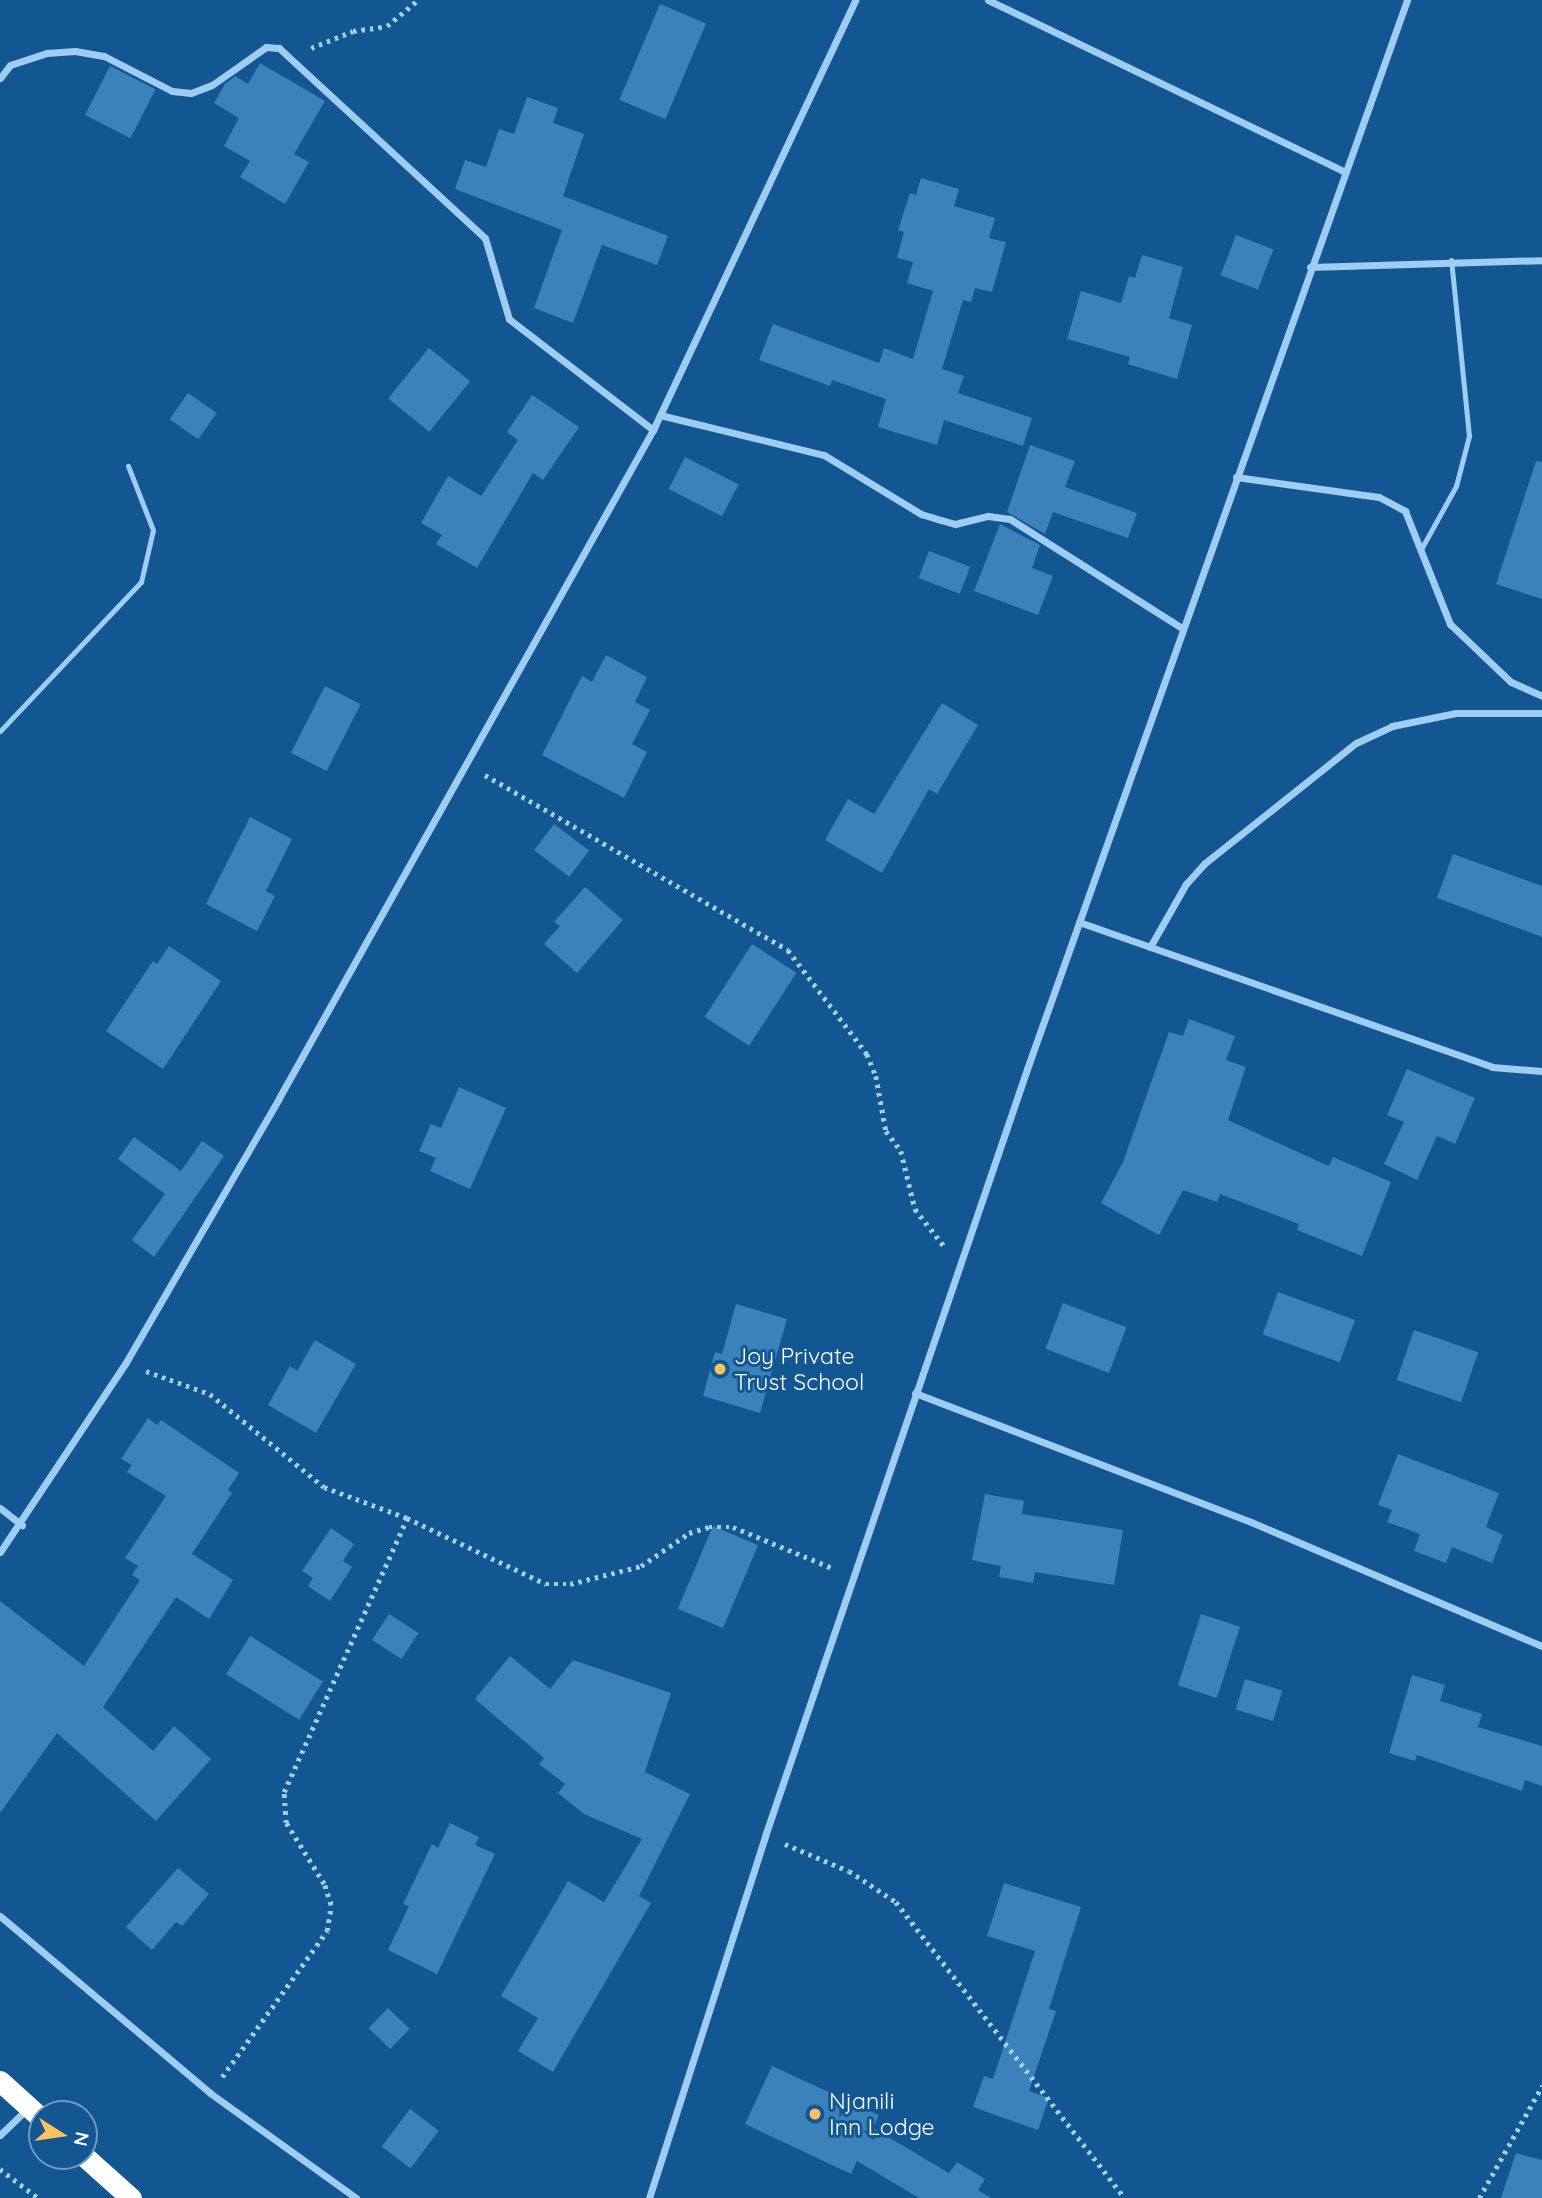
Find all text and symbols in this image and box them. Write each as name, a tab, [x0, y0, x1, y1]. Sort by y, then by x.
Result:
place label: Joy Private Trust School	[734, 1342, 864, 1396]
marker: Joy Private Trust School	[712, 1361, 728, 1377]
place label: Njanili Inn Lodge	[829, 2087, 935, 2141]
north arrow	[28, 2100, 98, 2170]
marker: Njanili Inn Lodge	[807, 2106, 823, 2122]
text: N	[68, 2130, 95, 2148]

